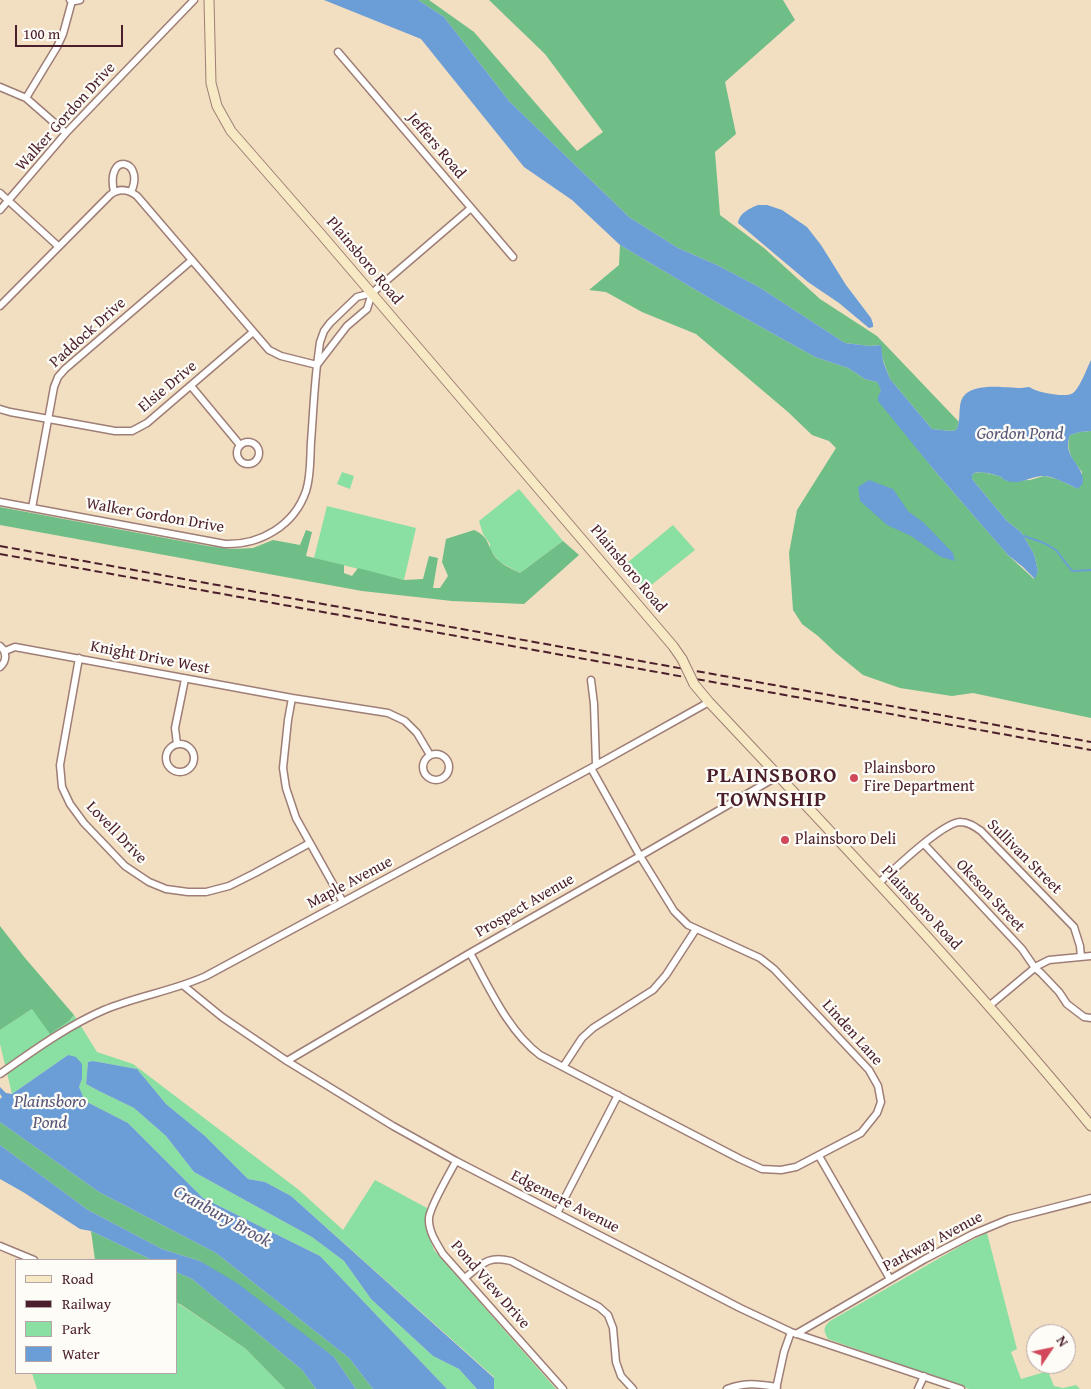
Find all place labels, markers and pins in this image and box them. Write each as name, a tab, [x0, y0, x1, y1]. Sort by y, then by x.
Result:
place label: Plainsboro Fire Department	[864, 759, 975, 797]
marker: Plainsboro Fire Department	[848, 772, 860, 784]
place label: Plainsboro Deli	[795, 830, 896, 850]
marker: Plainsboro Deli	[779, 834, 791, 846]

